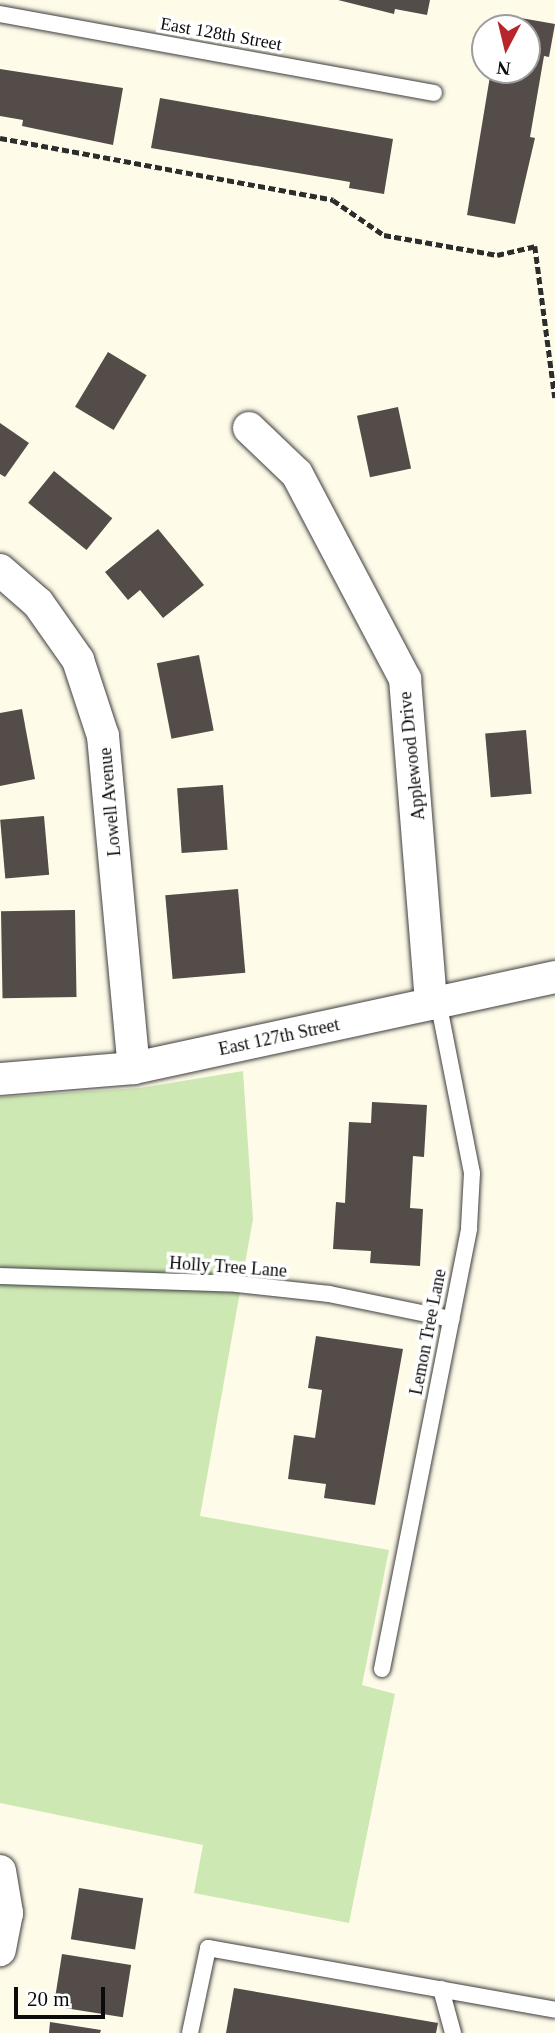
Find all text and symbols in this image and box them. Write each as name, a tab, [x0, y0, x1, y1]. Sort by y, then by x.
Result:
street label: East 128th Street	[159, 13, 283, 55]
north arrow	[471, 14, 541, 84]
text: N	[496, 57, 512, 80]
street label: Applewood Drive	[394, 690, 430, 822]
street label: Lowell Avenue	[94, 746, 126, 858]
street label: East 127th Street	[217, 1014, 341, 1060]
street label: Holly Tree Lane	[168, 1252, 288, 1282]
street label: Lemon Tree Lane	[405, 1267, 451, 1397]
scale bar	[18, 1974, 108, 2018]
text: 20 m	[27, 1987, 70, 2011]

